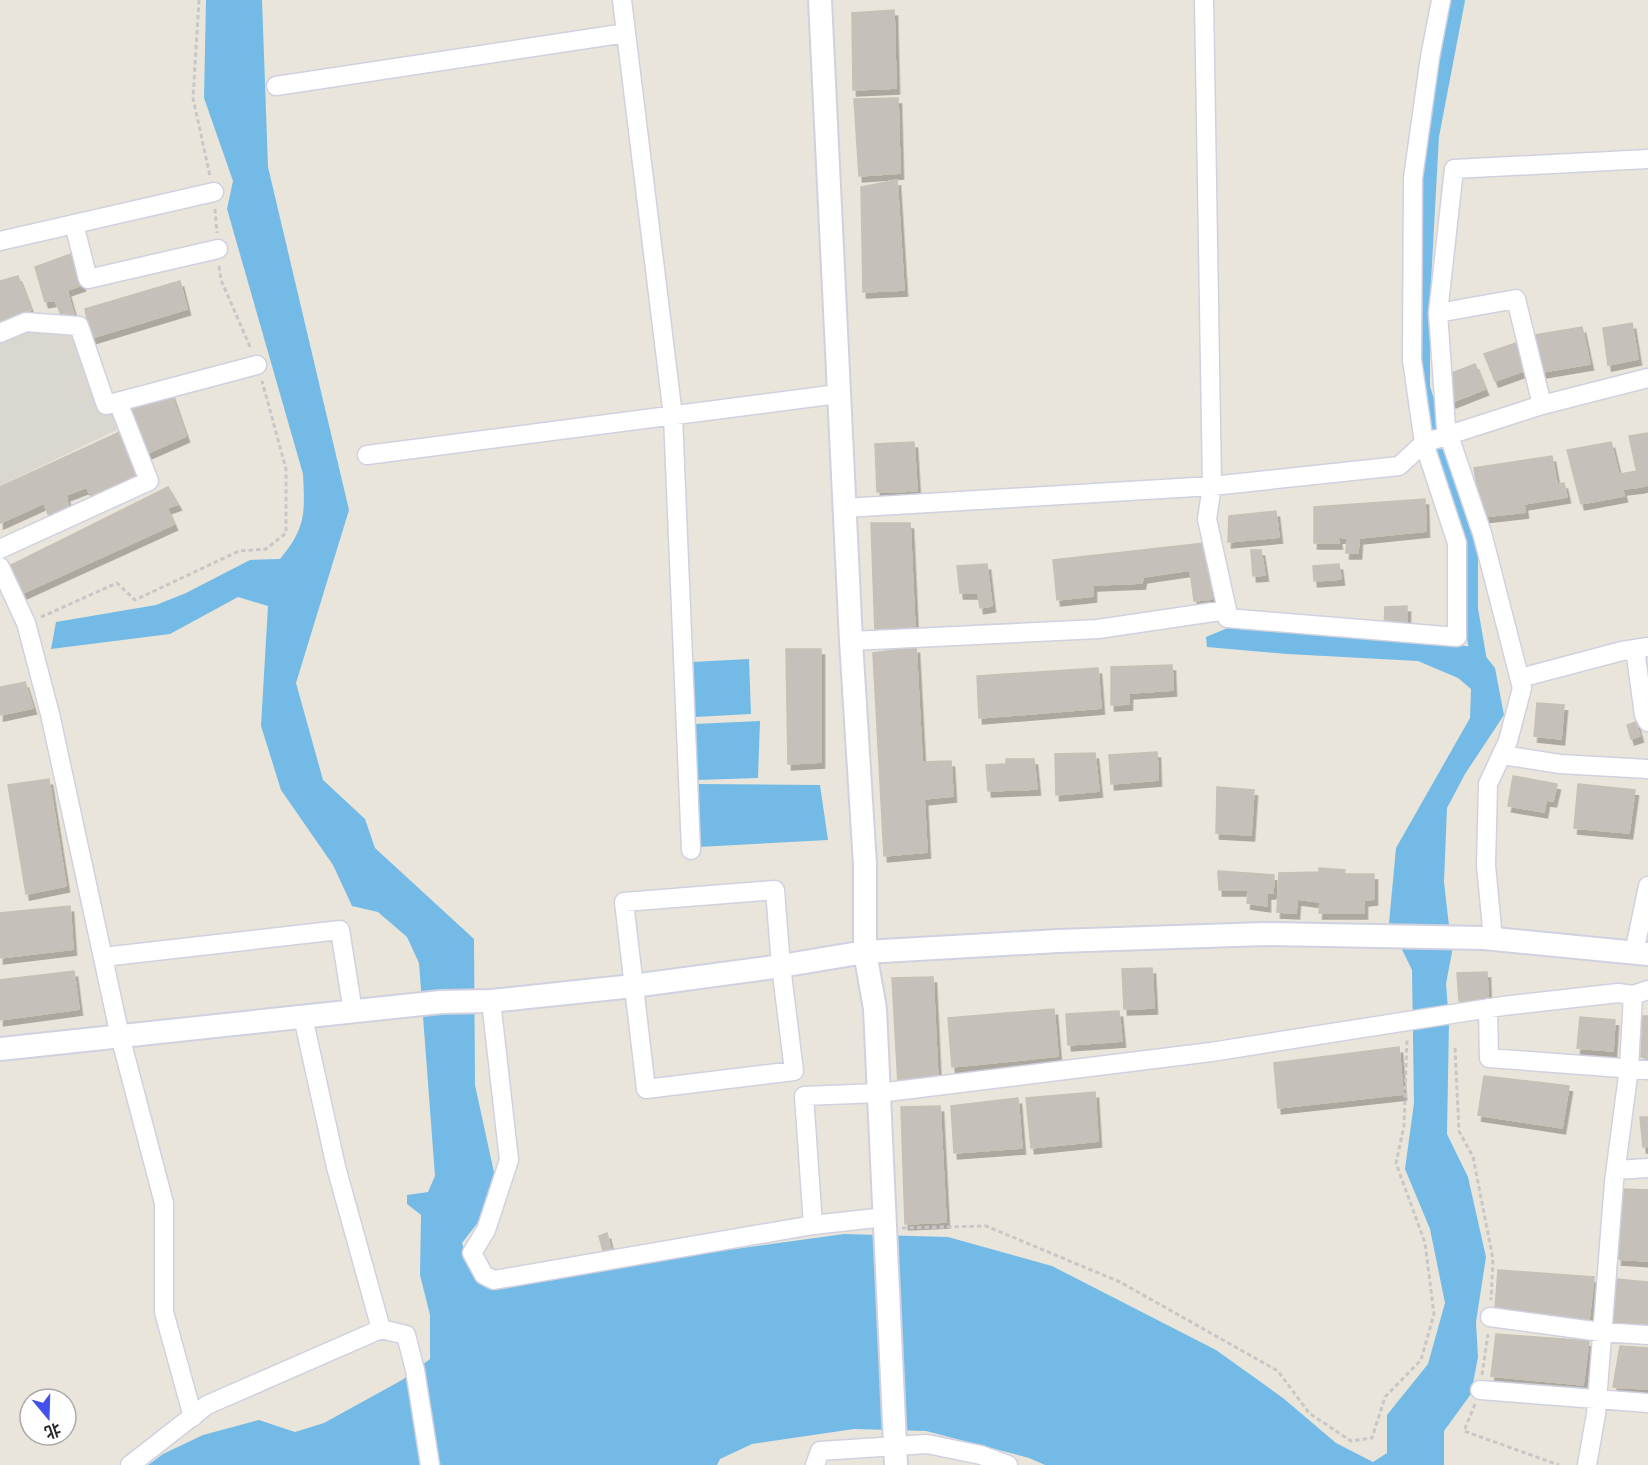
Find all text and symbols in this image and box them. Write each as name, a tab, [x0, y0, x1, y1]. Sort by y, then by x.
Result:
north arrow	[18, 1387, 78, 1447]
text: 北	[41, 1417, 64, 1444]

